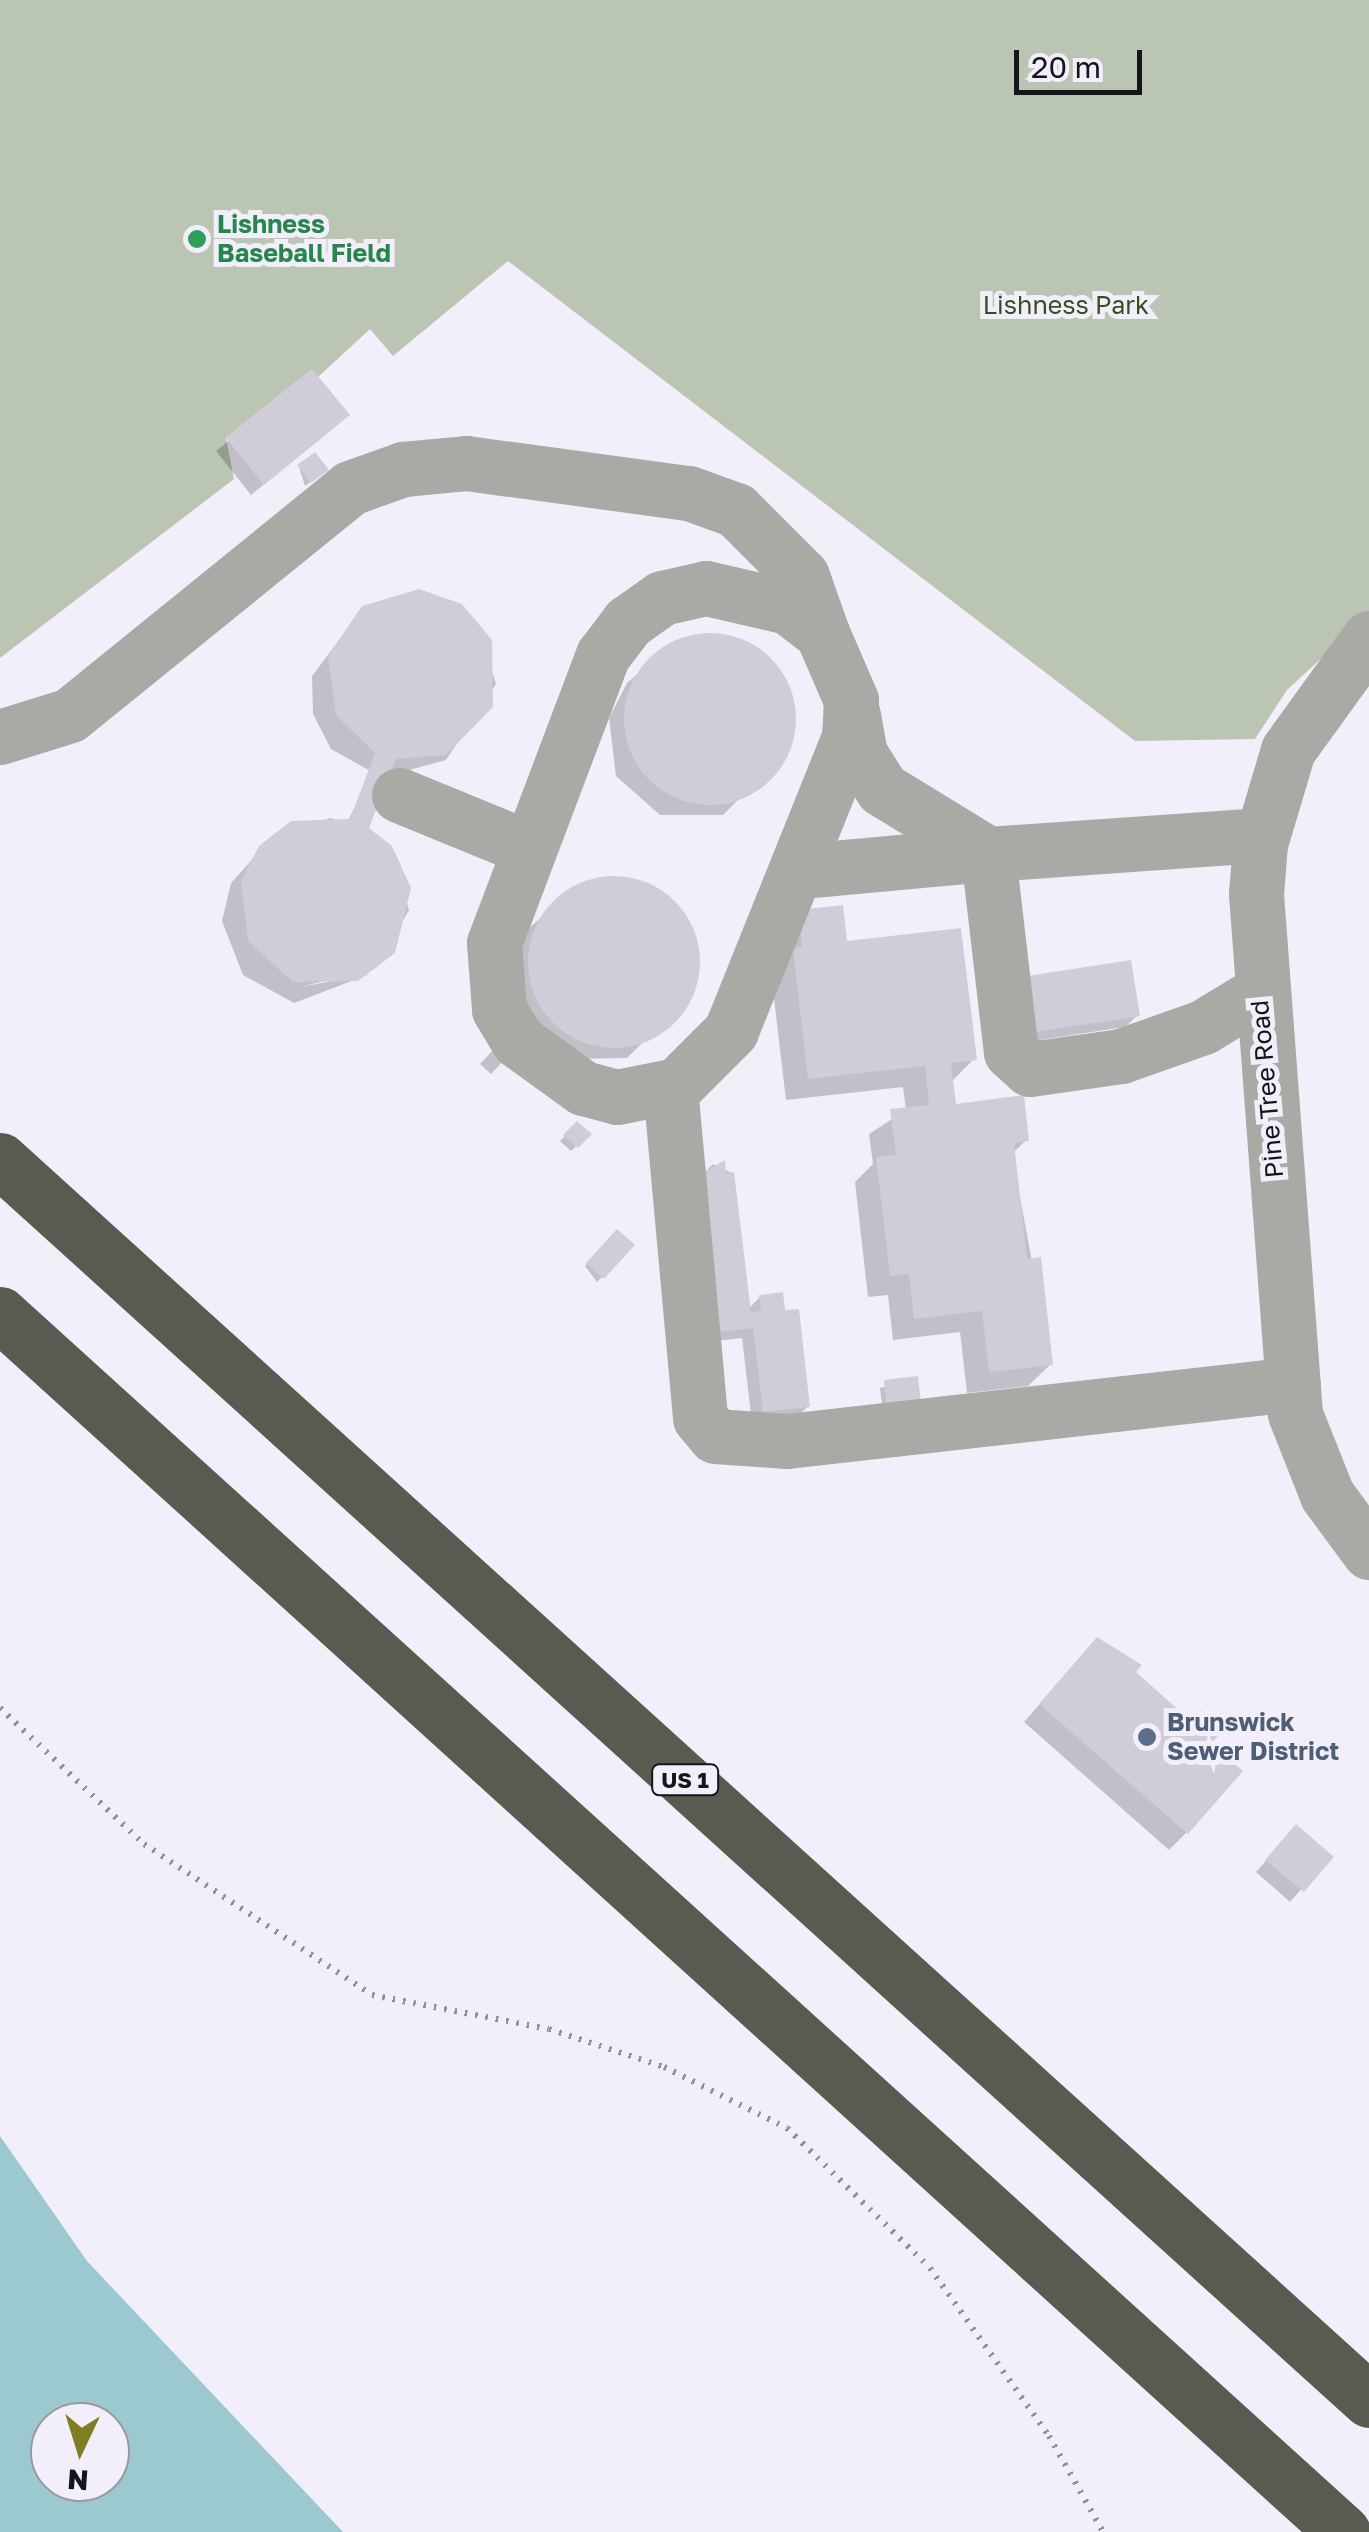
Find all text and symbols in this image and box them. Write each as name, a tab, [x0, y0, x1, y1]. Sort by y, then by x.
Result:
scale bar	[1019, 30, 1146, 92]
text: 20 m	[1031, 49, 1101, 85]
place label: Lishness Baseball Field	[217, 210, 391, 269]
marker: Lishness Baseball Field	[186, 228, 208, 250]
park label: Lishness Park	[983, 290, 1149, 320]
street label: Pine Tree Road	[1244, 999, 1290, 1179]
place label: Brunswick Sewer District	[1167, 1708, 1339, 1767]
marker: Brunswick Sewer District	[1136, 1726, 1158, 1748]
road number: US 1	[650, 1763, 720, 1797]
north arrow	[30, 2402, 130, 2502]
text: N	[66, 2463, 90, 2498]

